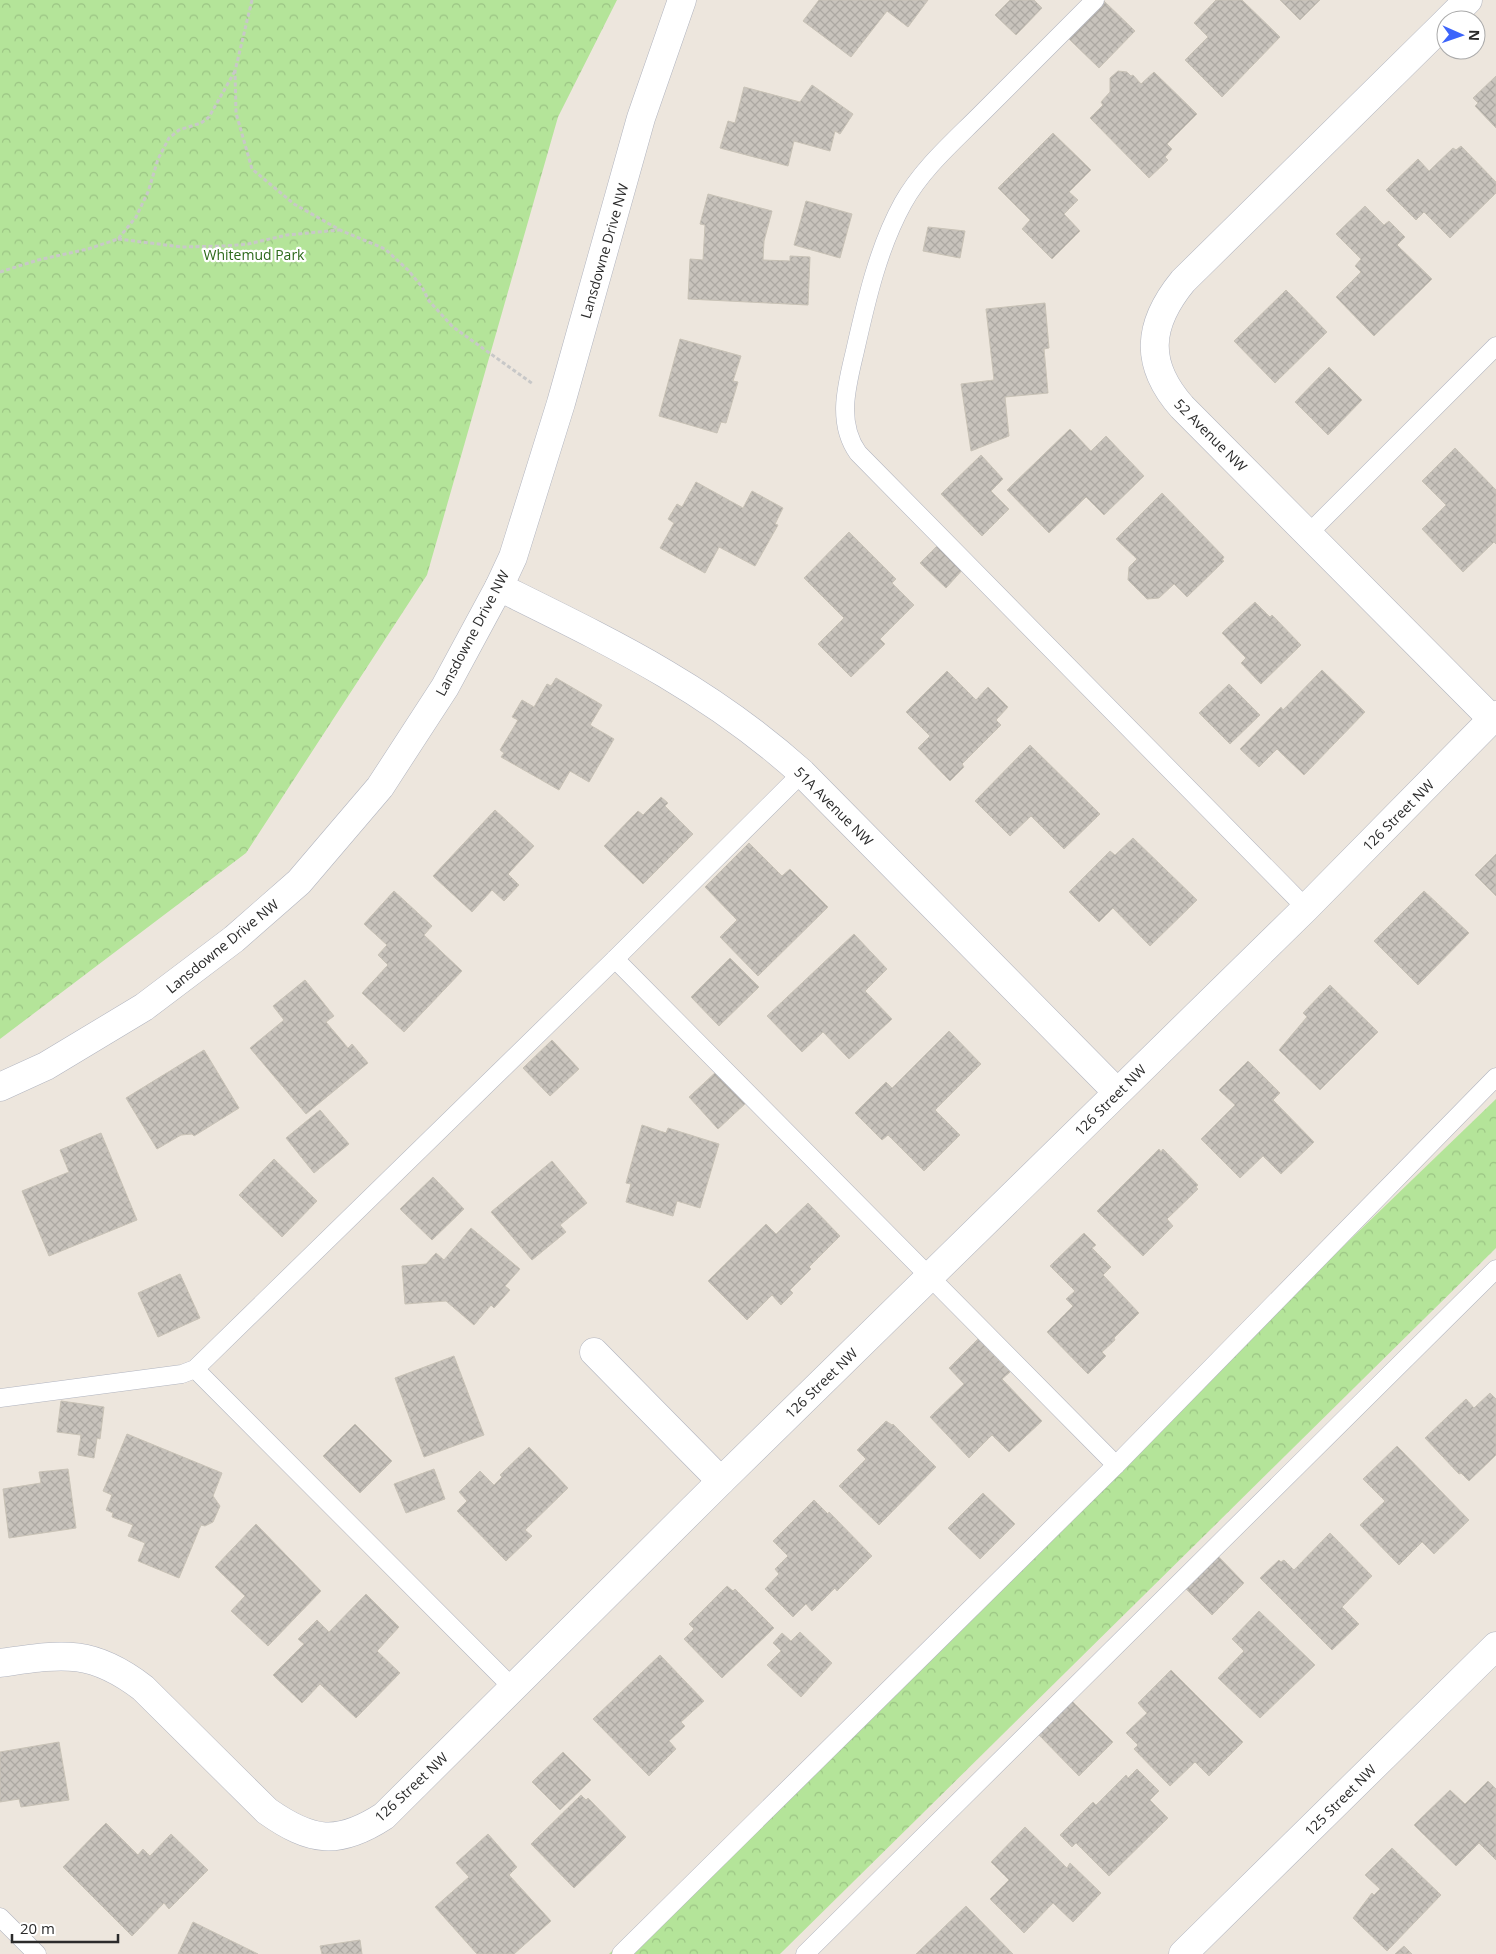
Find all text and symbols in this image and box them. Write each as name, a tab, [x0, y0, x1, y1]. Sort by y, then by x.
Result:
north arrow	[1436, 10, 1486, 60]
text: N	[1465, 29, 1484, 41]
street label: Lansdowne Drive NW	[576, 181, 632, 321]
park label: Whitemud Park	[204, 245, 305, 264]
street label: 52 Avenue NW	[1171, 395, 1252, 476]
street label: Lansdowne Drive NW	[431, 567, 513, 699]
street label: 51A Avenue NW	[790, 762, 878, 850]
street label: 126 Street NW	[1358, 775, 1438, 855]
street label: Lansdowne Drive NW	[162, 895, 282, 997]
street label: 126 Street NW	[1070, 1060, 1150, 1140]
street label: 126 Street NW	[781, 1344, 861, 1422]
street label: 126 Street NW	[370, 1748, 452, 1826]
street label: 125 Street NW	[1300, 1760, 1380, 1840]
scale bar	[12, 1912, 119, 1944]
text: 20 m	[20, 1918, 55, 1938]

